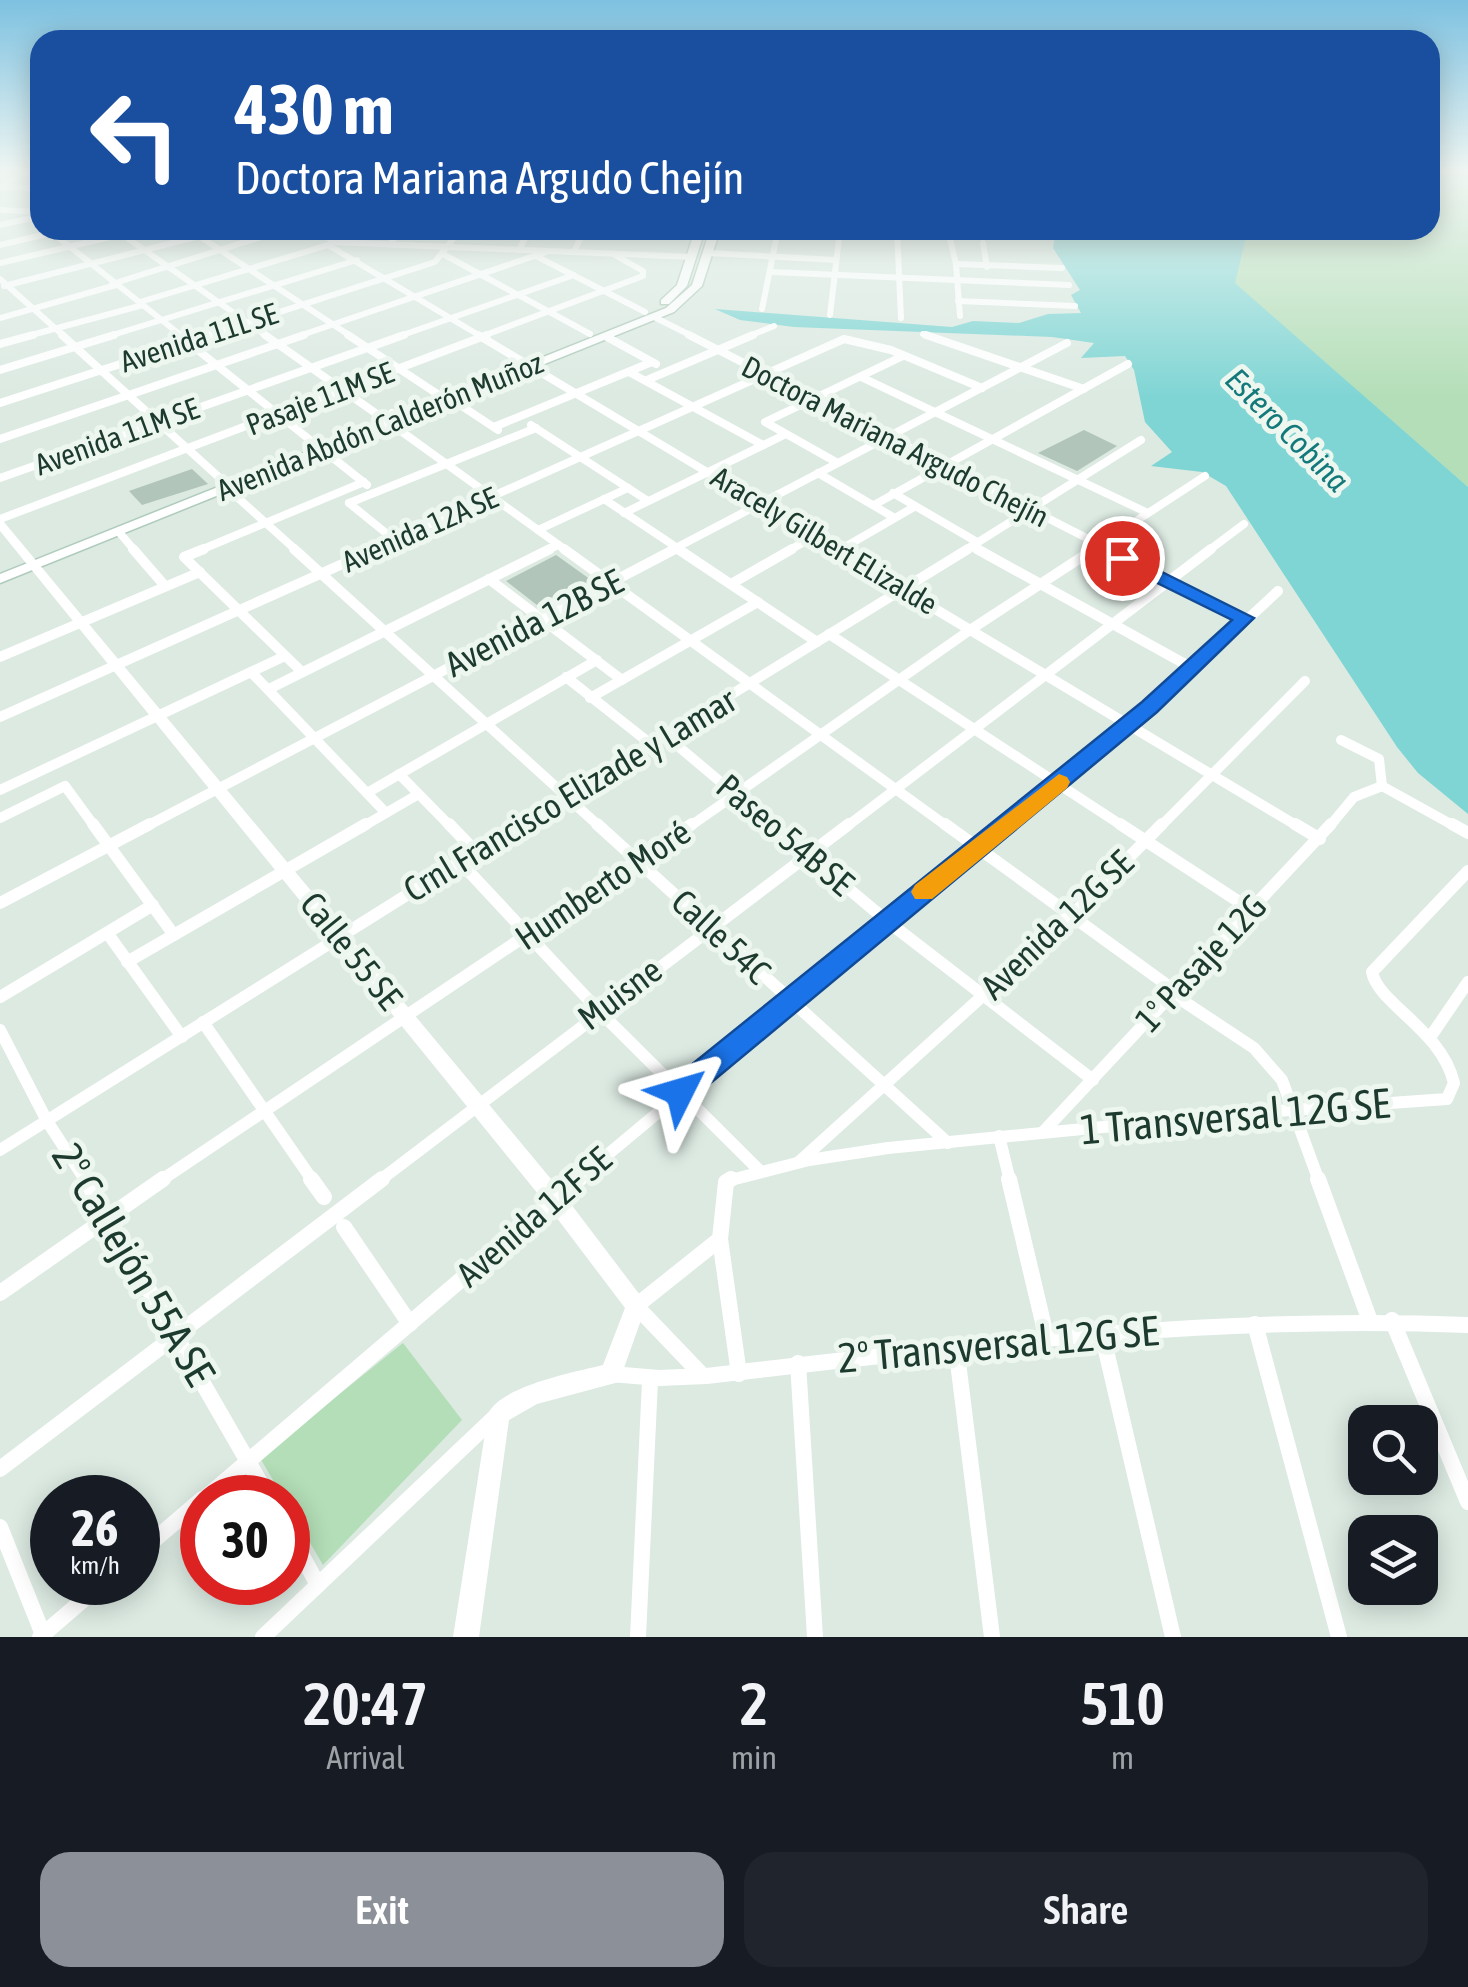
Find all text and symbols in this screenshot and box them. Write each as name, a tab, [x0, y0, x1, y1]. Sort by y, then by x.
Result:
text: 430 m	[235, 69, 394, 149]
icon: left	[70, 70, 200, 200]
text: Doctora Mariana Argudo Chejín	[235, 152, 744, 204]
street label: Avenida 11L SE	[116, 296, 282, 378]
street label: Avenida Abdón Calderón Muñoz	[212, 345, 548, 507]
street label: Doctora Mariana Argudo Chejín	[736, 349, 1054, 533]
street label: Pasaje 11M SE	[241, 354, 398, 442]
water label: Estero Cobina	[1218, 360, 1357, 499]
street label: Avenida 11M SE	[30, 391, 203, 481]
street label: Aracely Gilbert ELizalde	[706, 459, 943, 621]
street label: Avenida 12A SE	[337, 480, 503, 578]
pin	[1080, 516, 1165, 601]
icon: arrive	[1095, 531, 1150, 586]
street label: Avenida 12B SE	[438, 560, 629, 684]
street label: Crnl Francisco Elizade y Lamar	[396, 679, 743, 909]
street label: Paseo 54B SE	[709, 766, 862, 903]
street label: Humberto Moré	[508, 811, 697, 957]
street label: Avenida 12G SE	[972, 842, 1141, 1007]
street label: Calle 54C	[664, 881, 779, 992]
street label: Calle 55 SE	[293, 884, 411, 1017]
street label: 1° Pasaje 12G	[1127, 886, 1274, 1039]
street label: Muisne	[570, 949, 669, 1037]
position arrow	[628, 1040, 732, 1144]
street label: 1 Transversal 12G SE	[1078, 1079, 1392, 1153]
street label: 2º Callejón 55A SE	[43, 1135, 225, 1393]
street label: Avenida 12F SE	[448, 1138, 619, 1294]
street label: 2º Transversal 12G SE	[836, 1306, 1160, 1382]
map controls	[1348, 1405, 1438, 1605]
button: search	[1348, 1405, 1438, 1495]
speed limit sign: 30	[180, 1475, 310, 1605]
text: 26	[71, 1499, 118, 1557]
button: layers	[1348, 1515, 1438, 1605]
text: km/h	[70, 1551, 120, 1579]
text: 20:47	[303, 1669, 428, 1738]
text: 2	[740, 1669, 768, 1738]
text: 510	[1080, 1669, 1165, 1738]
text: Arrival	[326, 1739, 405, 1776]
text: min	[731, 1739, 777, 1776]
text: m	[1111, 1739, 1134, 1776]
button: Exit	[40, 1852, 724, 1967]
button: Share	[744, 1852, 1428, 1967]

